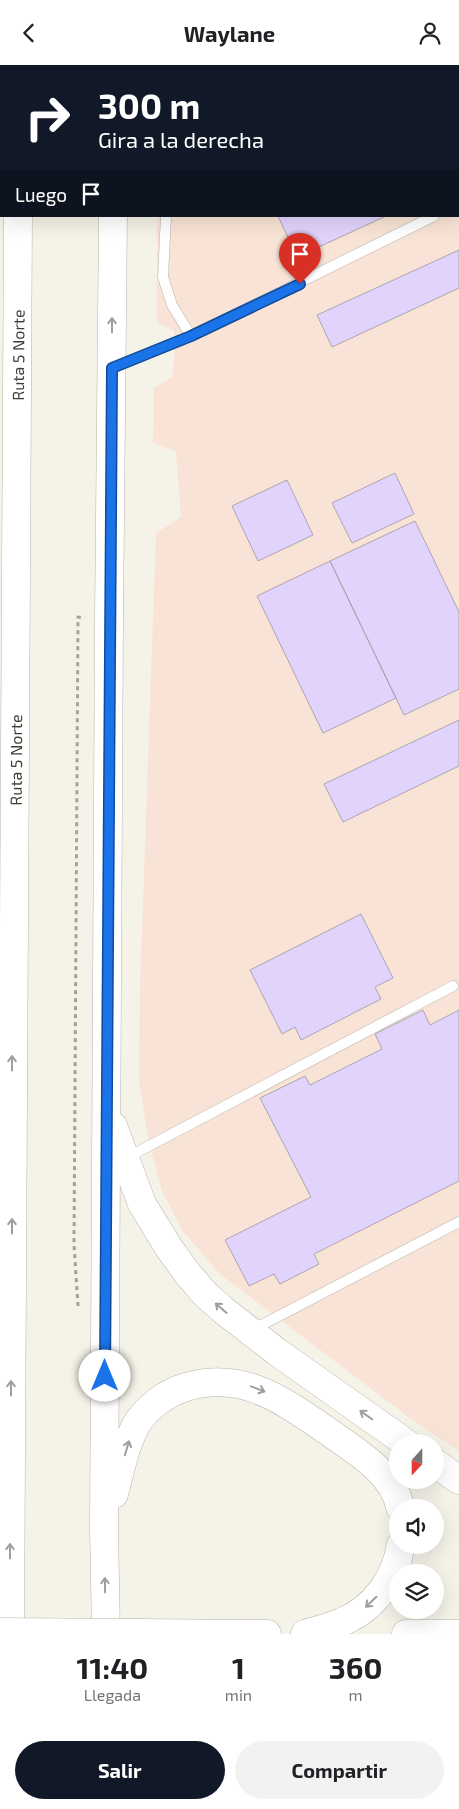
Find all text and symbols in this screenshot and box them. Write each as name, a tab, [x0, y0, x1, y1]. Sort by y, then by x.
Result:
icon: back	[15, 19, 43, 47]
icon: person	[416, 19, 444, 47]
text: Waylane	[184, 20, 275, 46]
text: 300 m	[98, 84, 200, 126]
icon: right	[15, 85, 80, 150]
text: Gira a la derecha	[98, 126, 264, 152]
icon: arrive	[77, 180, 105, 208]
text: Luego	[15, 183, 67, 206]
pin	[279, 233, 321, 284]
icon: arrive	[286, 240, 314, 268]
street label: Ruta 5 Norte	[7, 309, 27, 401]
one-way arrow	[107, 317, 117, 334]
street label: Ruta 5 Norte	[5, 714, 25, 806]
one-way arrow	[7, 1055, 17, 1072]
one-way arrow	[7, 1218, 17, 1234]
one-way arrow	[214, 1302, 227, 1314]
position arrow	[78, 1349, 130, 1401]
one-way arrow	[6, 1380, 16, 1396]
one-way arrow	[250, 1386, 265, 1395]
one-way arrow	[360, 1409, 373, 1420]
north arrow	[389, 1434, 444, 1489]
map controls	[389, 1434, 444, 1619]
one-way arrow	[123, 1441, 133, 1457]
button: sound	[389, 1499, 444, 1554]
one-way arrow	[5, 1543, 15, 1559]
button: layers	[389, 1564, 444, 1619]
one-way arrow	[101, 1578, 110, 1594]
one-way arrow	[365, 1596, 377, 1608]
text: 11:40	[77, 1649, 148, 1685]
text: 1	[232, 1649, 245, 1685]
text: 360	[329, 1649, 382, 1685]
text: Llegada	[84, 1685, 141, 1704]
text: min	[225, 1685, 252, 1704]
text: m	[349, 1685, 363, 1704]
button: Salir	[15, 1741, 225, 1799]
button: Compartir	[235, 1741, 444, 1799]

